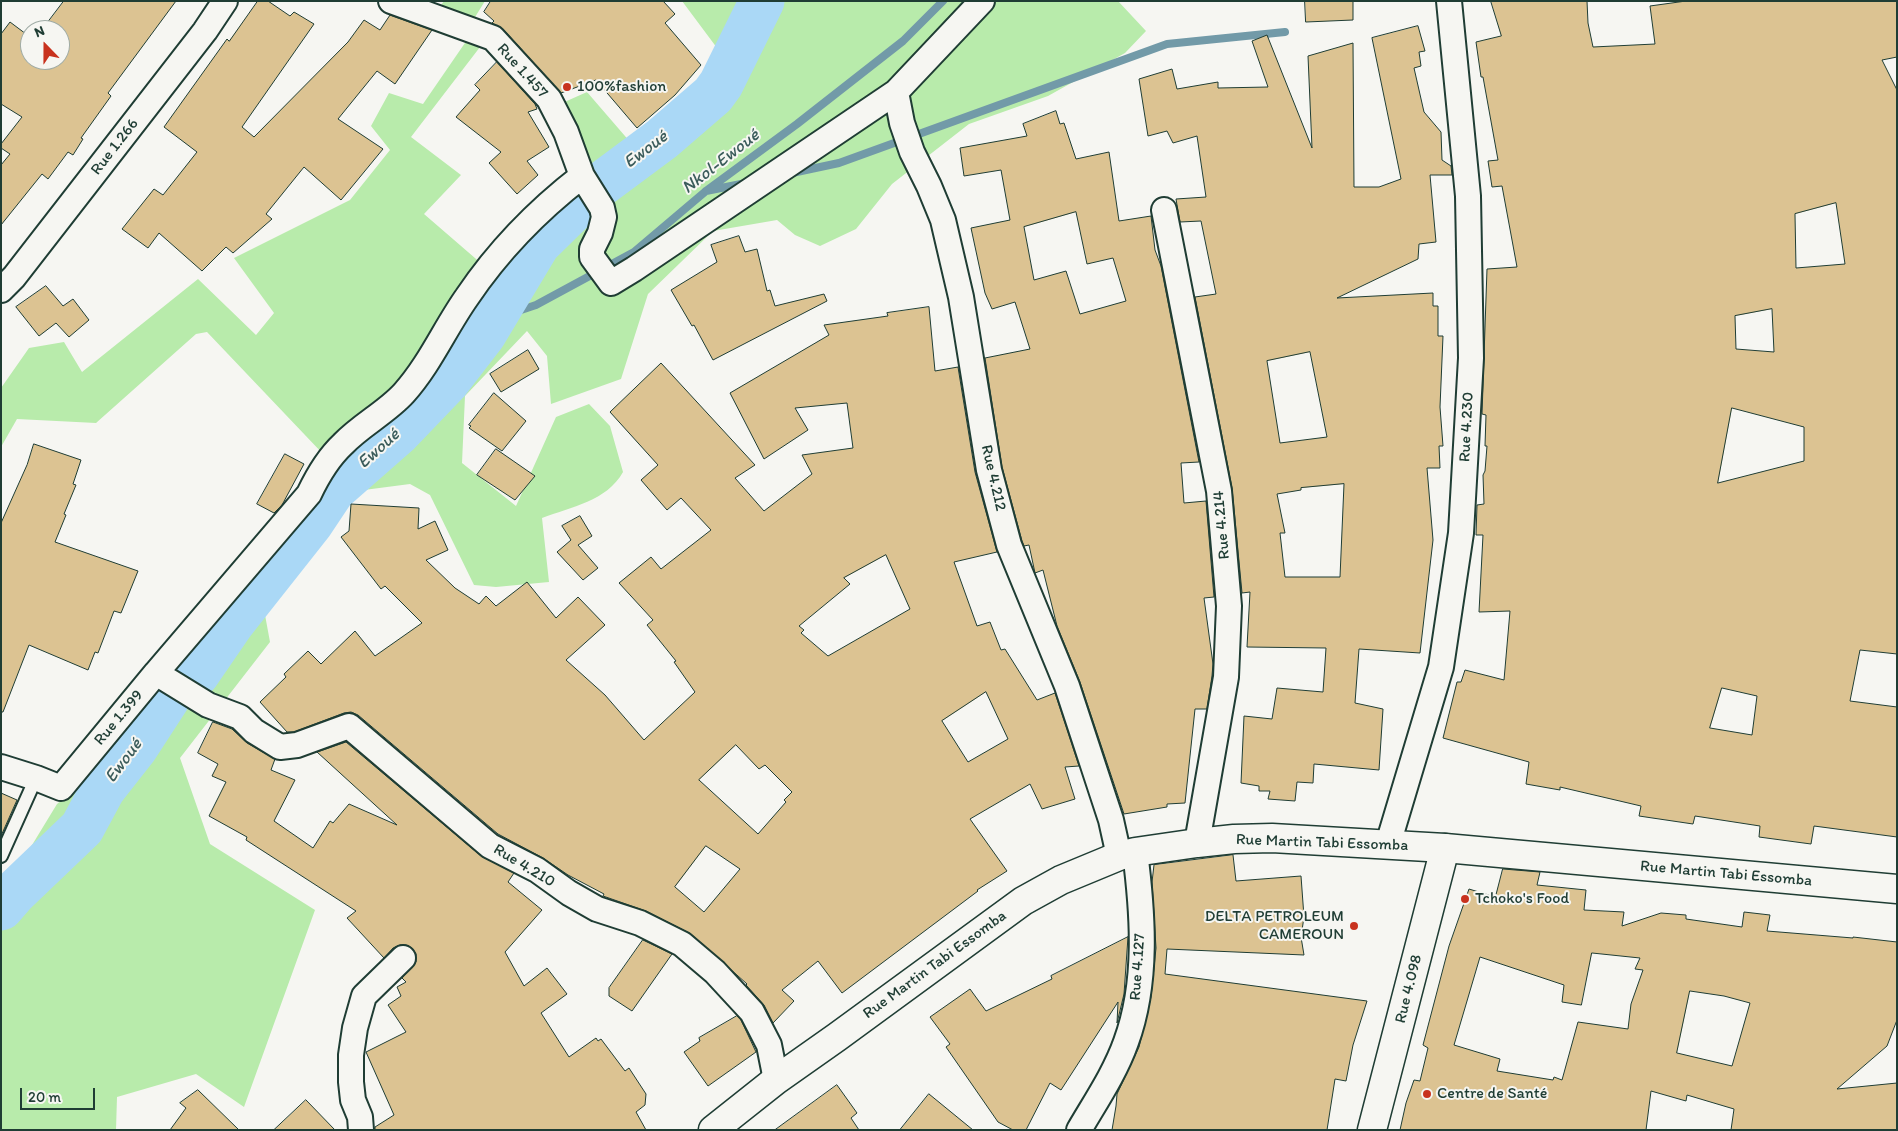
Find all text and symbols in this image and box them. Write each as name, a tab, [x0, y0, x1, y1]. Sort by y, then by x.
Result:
north arrow	[20, 20, 70, 70]
text: N	[32, 22, 47, 41]
street label: Rue 1.457	[492, 40, 552, 102]
place label: 100%fashion	[577, 77, 666, 97]
marker: 100%fashion	[561, 81, 573, 93]
street label: Rue 1.266	[87, 115, 143, 179]
water label: Nkol-Ewoué	[678, 125, 764, 199]
water label: Ewoué	[620, 126, 672, 174]
street label: Rue 4.230	[1456, 391, 1478, 463]
water label: Ewoué	[353, 424, 405, 474]
street label: Rue 4.212	[976, 443, 1010, 513]
street label: Rue 4.214	[1209, 490, 1235, 560]
street label: Rue 1.399	[90, 686, 148, 750]
water label: Ewoué	[100, 735, 148, 787]
street label: Rue Martin Tabi Essomba	[1236, 830, 1408, 856]
street label: Rue 4.210	[490, 840, 558, 892]
street label: Rue Martin Tabi Essomba	[1639, 857, 1813, 891]
place label: Tchoko's Food	[1475, 889, 1569, 909]
marker: Tchoko's Food	[1459, 893, 1471, 905]
street label: Rue Martin Tabi Essomba	[860, 907, 1010, 1023]
place label: DELTA PETROLEUM CAMEROUN	[1205, 907, 1344, 945]
marker: DELTA PETROLEUM CAMEROUN	[1348, 920, 1360, 932]
street label: Rue 4.127	[1126, 933, 1150, 1001]
street label: Rue 4.098	[1391, 953, 1427, 1025]
scale bar	[22, 1078, 98, 1110]
place label: Centre de Santé	[1437, 1084, 1547, 1104]
text: 20 m	[28, 1088, 61, 1106]
marker: Centre de Santé	[1421, 1088, 1433, 1100]

